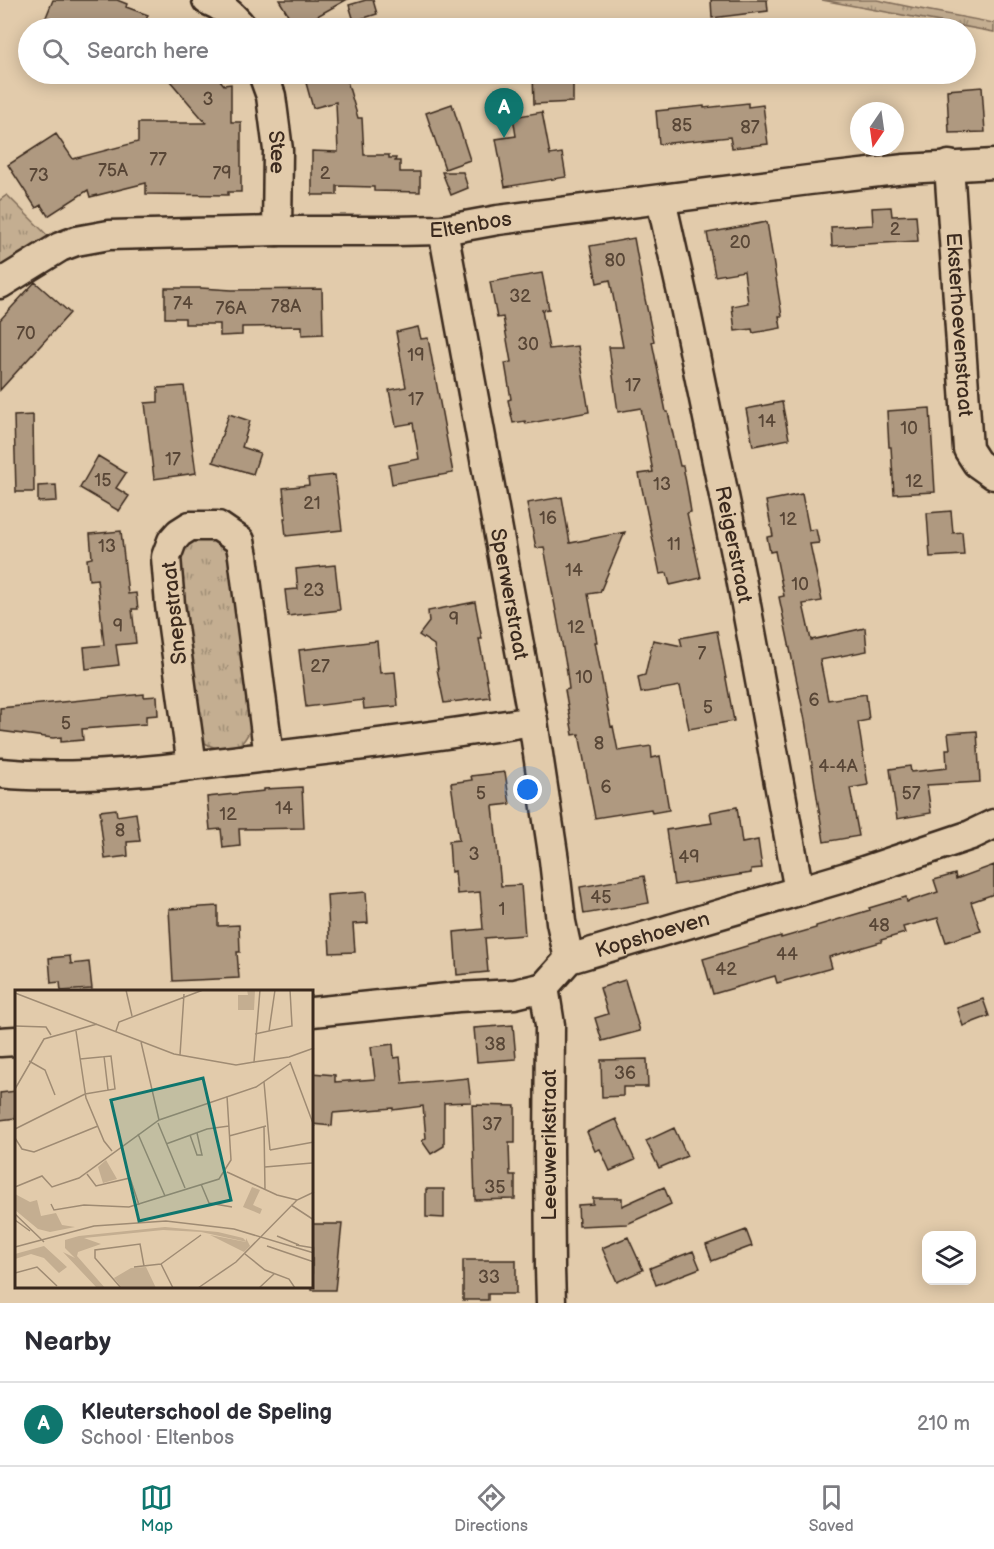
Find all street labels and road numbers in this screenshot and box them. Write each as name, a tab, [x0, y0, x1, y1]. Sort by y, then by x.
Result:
street label: Stee	[263, 129, 290, 174]
street label: Eltenbos	[429, 206, 513, 243]
street label: Eksterhoevenstraat	[941, 232, 978, 418]
street label: Reigerstraat	[709, 484, 757, 606]
street label: Sperwerstraat	[485, 526, 534, 662]
street label: Snepstraat	[157, 560, 192, 666]
street label: Kopshoeven	[592, 906, 712, 964]
street label: Leeuwerikstraat	[537, 1069, 562, 1221]

